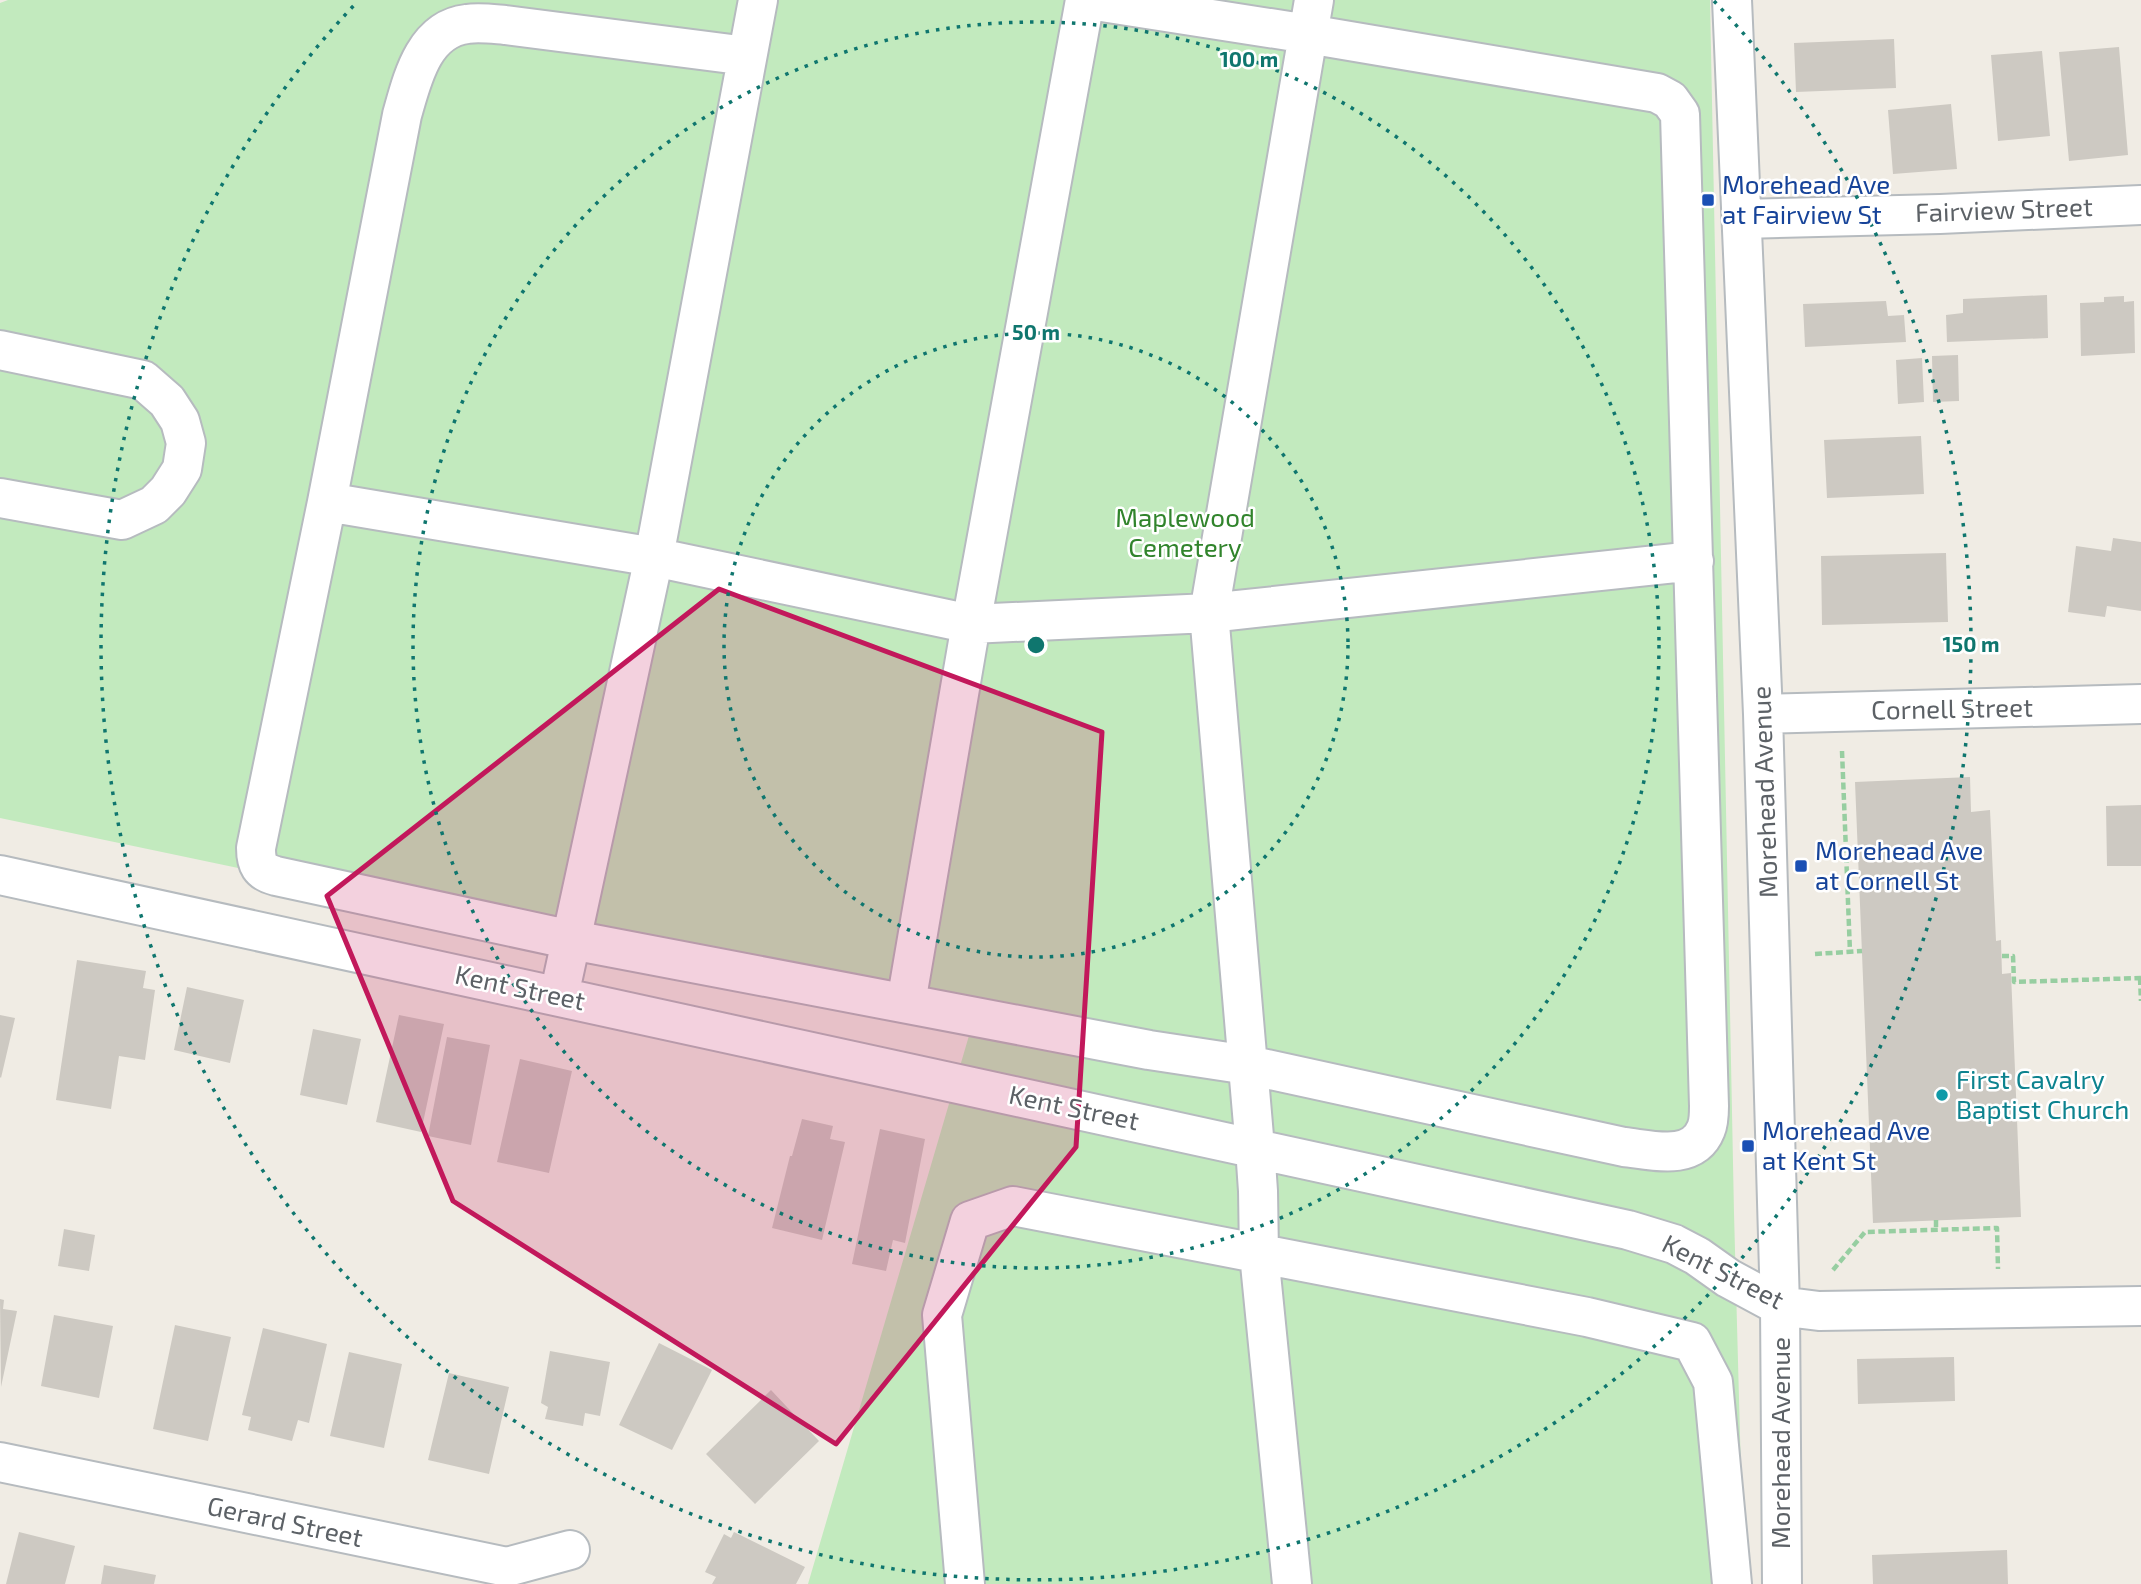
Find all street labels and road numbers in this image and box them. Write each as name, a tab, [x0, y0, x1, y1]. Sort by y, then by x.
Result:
street label: Fairview Street	[1915, 190, 2093, 227]
street label: Morehead Avenue	[1744, 685, 1783, 899]
street label: Cornell Street	[1871, 691, 2033, 724]
street label: Kent Street	[453, 958, 588, 1015]
street label: Kent Street	[1007, 1078, 1142, 1135]
street label: Kent Street	[1658, 1227, 1790, 1314]
street label: Morehead Avenue	[1764, 1337, 1795, 1549]
street label: Gerard Street	[205, 1489, 366, 1552]

